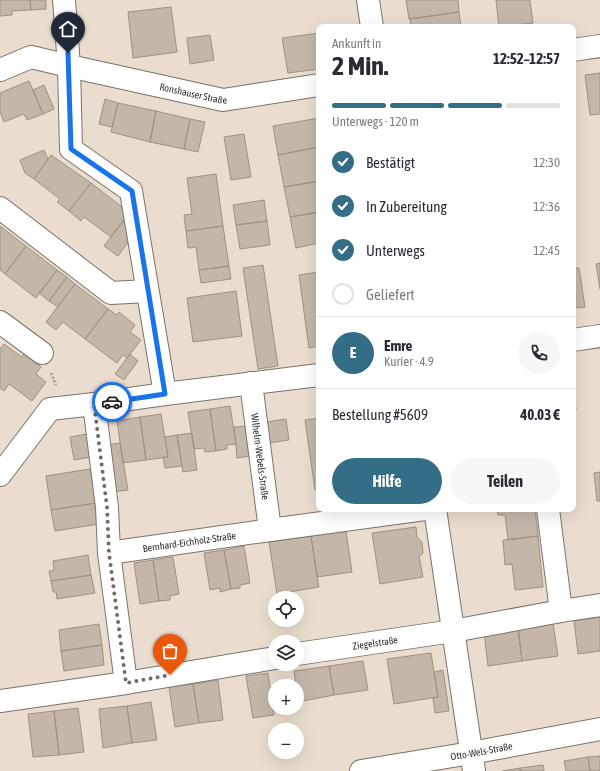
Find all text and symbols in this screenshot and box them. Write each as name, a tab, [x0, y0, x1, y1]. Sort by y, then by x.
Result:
pin	[51, 12, 85, 53]
icon: home	[57, 18, 79, 40]
text: Ankunft in	[332, 36, 381, 51]
text: 12:52–12:57	[493, 50, 560, 67]
text: 2 Min.	[332, 51, 388, 81]
street label: Ronshauser Straße	[159, 81, 228, 106]
text: Unterwegs · 120 m	[332, 114, 419, 129]
icon: check	[332, 151, 354, 173]
text: Bestätigt	[366, 154, 415, 171]
text: 12:30	[533, 155, 560, 170]
icon: check	[332, 195, 354, 217]
text: In Zubereitung	[366, 198, 447, 215]
text: 12:36	[533, 199, 560, 214]
icon: check	[332, 239, 354, 261]
text: Unterwegs	[366, 242, 425, 259]
text: 12:45	[533, 243, 560, 258]
text: Geliefert	[366, 286, 415, 303]
button: phone	[518, 332, 560, 374]
text: Emre	[384, 337, 412, 354]
text: E	[350, 344, 356, 361]
text: Kurier · 4.9	[384, 354, 434, 369]
courier	[92, 382, 132, 422]
icon: car	[101, 391, 123, 413]
text: Bestellung #5609	[332, 406, 428, 423]
text: 40.03 €	[520, 406, 560, 423]
street label: Wilhelm-Webels-Straße	[249, 412, 272, 501]
button: Hilfe	[332, 458, 442, 504]
button: Teilen	[450, 458, 560, 504]
street label: Bernhard-Eichholz-Straße	[142, 529, 237, 554]
map controls	[268, 591, 304, 759]
button: locate	[268, 591, 304, 627]
pin	[153, 634, 187, 675]
street label: Ziegelstraße	[352, 634, 399, 651]
button: layers	[268, 635, 304, 671]
icon: bag	[159, 640, 181, 662]
button: +	[268, 679, 304, 715]
button: −	[268, 723, 304, 759]
street label: Otto-Wels-Straße	[450, 740, 514, 762]

